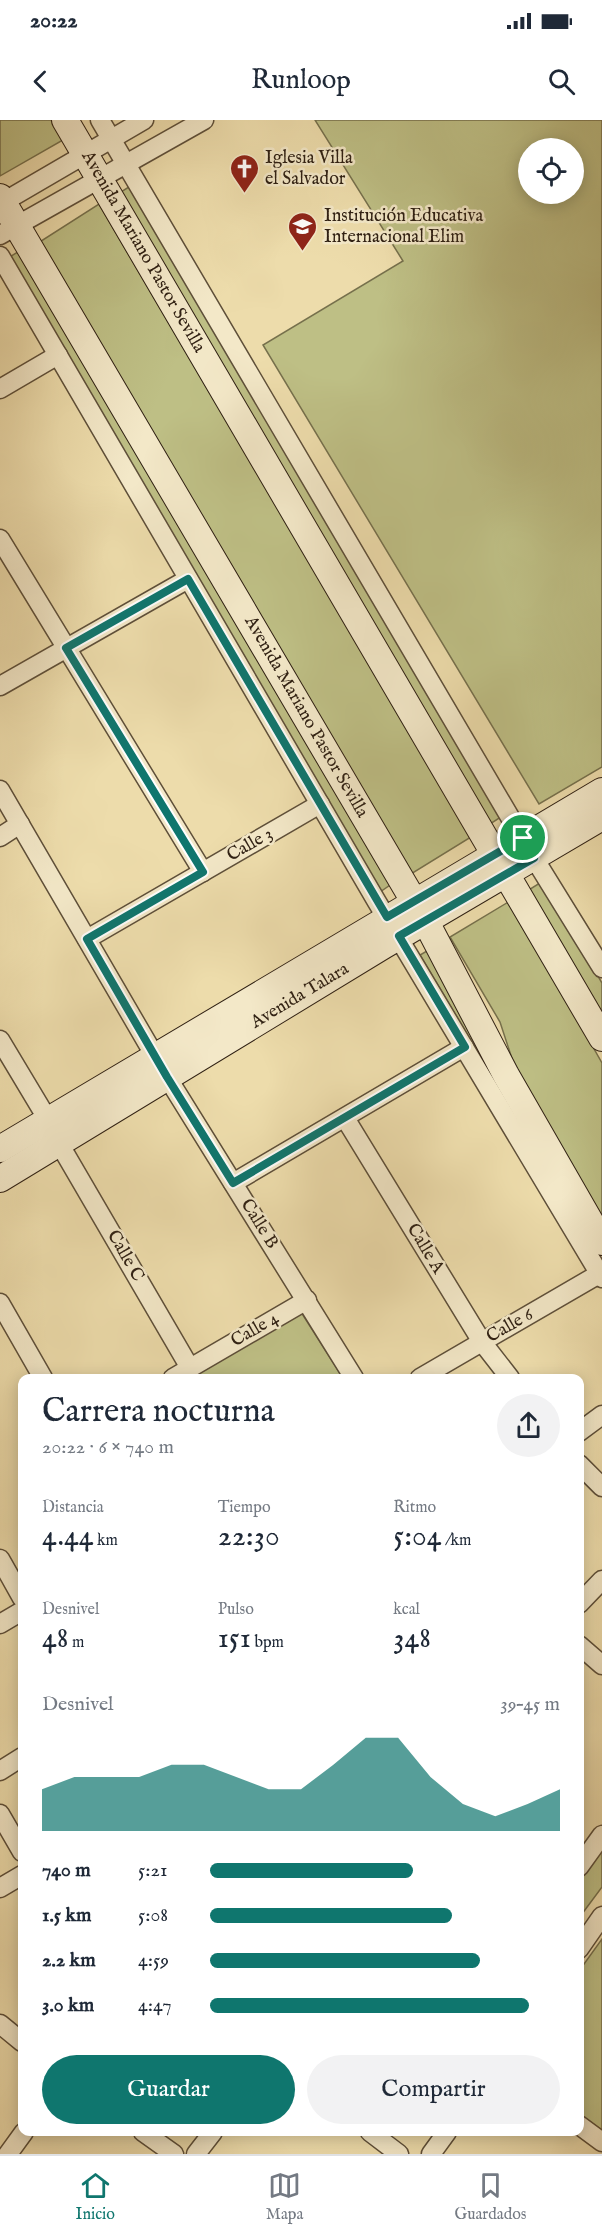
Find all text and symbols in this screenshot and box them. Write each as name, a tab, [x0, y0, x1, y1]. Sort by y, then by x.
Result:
text: 20:22	[30, 7, 78, 35]
text: Runloop	[251, 64, 351, 98]
icon: back	[24, 65, 57, 98]
icon: search	[545, 65, 578, 98]
map controls	[518, 138, 584, 204]
button: locate	[518, 138, 584, 204]
street label: Avenida Mariano Pastor Sevilla	[75, 146, 210, 357]
place label: Iglesia Villa el Salvador	[265, 147, 353, 191]
church icon: Iglesia Villa el Salvador	[228, 152, 260, 194]
place label: Institución Educativa Internacional Elim	[324, 205, 483, 249]
school or university icon: Institución Educativa Internacional Elim	[287, 210, 319, 252]
street label: Avenida Mariano Pastor Sevilla	[238, 611, 373, 822]
pin	[497, 812, 548, 863]
icon: arrive	[506, 821, 539, 854]
street label: Calle 3	[223, 823, 277, 867]
street label: Avenida Talara	[246, 958, 353, 1035]
street label: Calle B	[235, 1195, 283, 1253]
street label: Calle A	[401, 1220, 449, 1279]
street label: Calle C	[101, 1226, 149, 1286]
street label: Calle 6	[483, 1303, 538, 1349]
street label: Calle 4	[227, 1307, 283, 1353]
text: Carrera nocturna	[42, 1391, 275, 1433]
button: share	[497, 1394, 560, 1457]
text: 20:22 · 6 × 740 m	[42, 1435, 174, 1460]
text: Distancia	[42, 1498, 104, 1518]
text: Tiempo	[218, 1498, 271, 1518]
text: Ritmo	[393, 1498, 436, 1518]
text: 4.44	[42, 1518, 93, 1556]
text: 22:30	[218, 1518, 280, 1556]
text: 5:04	[393, 1518, 442, 1556]
text: km	[93, 1531, 118, 1551]
text: /km	[442, 1531, 471, 1551]
text: Desnivel	[42, 1600, 99, 1620]
text: Pulso	[218, 1600, 254, 1620]
text: kcal	[393, 1600, 420, 1620]
text: 48	[42, 1620, 68, 1658]
text: 151	[218, 1620, 251, 1658]
text: 348	[393, 1620, 431, 1658]
text: m	[68, 1633, 84, 1653]
text: bpm	[251, 1633, 284, 1653]
text: Desnivel	[42, 1692, 114, 1717]
text: 39–45 m	[500, 1692, 560, 1717]
text: 740 m	[42, 1858, 91, 1883]
text: 5:21	[138, 1858, 167, 1883]
text: 1.5 km	[42, 1903, 92, 1928]
text: 5:08	[138, 1903, 168, 1928]
text: 2.2 km	[42, 1948, 96, 1973]
text: 4:59	[138, 1948, 169, 1973]
text: 3.0 km	[42, 1993, 94, 2018]
text: 4:47	[138, 1993, 172, 2018]
button: Guardar	[42, 2055, 295, 2124]
button: Compartir	[307, 2055, 560, 2124]
tab: Inicio	[76, 2169, 115, 2225]
tab: Mapa	[266, 2169, 303, 2225]
tab: Guardados	[454, 2169, 526, 2225]

